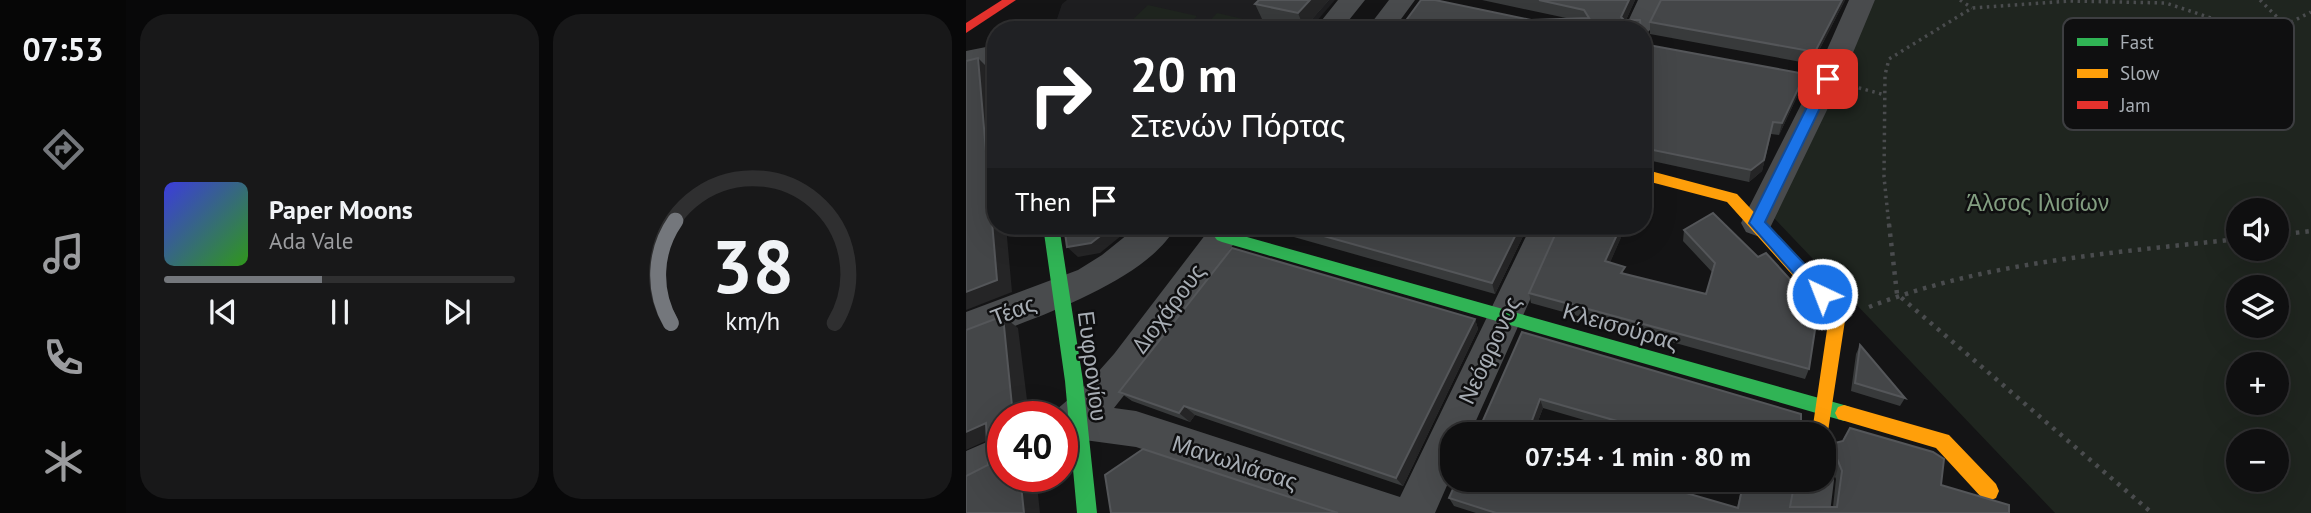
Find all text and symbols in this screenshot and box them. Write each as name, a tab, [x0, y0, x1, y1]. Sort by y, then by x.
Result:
legend	[2063, 18, 2294, 130]
text: 07:53	[22, 28, 104, 70]
text: Fast	[2120, 30, 2154, 54]
text: 20 m	[1130, 42, 1237, 106]
icon: right	[1015, 49, 1106, 140]
pin	[1798, 49, 1858, 109]
icon: arrive	[1809, 60, 1847, 98]
text: Slow	[2120, 61, 2160, 85]
text: Jam	[2119, 93, 2150, 117]
text: Στενών Πόρτας	[1130, 104, 1345, 146]
icon: directions	[39, 125, 88, 174]
icon: arrive	[1085, 182, 1123, 220]
text: Then	[1015, 185, 1071, 218]
park label: Άλσος Ιλισίων	[1967, 188, 2109, 217]
text: Paper Moons	[269, 193, 413, 226]
map controls	[2226, 198, 2289, 492]
button: sound	[2226, 198, 2289, 261]
text: 38	[711, 219, 794, 313]
text: Ada Vale	[269, 226, 353, 255]
icon: music	[39, 229, 88, 278]
street label: Διοχάρους	[1125, 257, 1211, 359]
position arrow	[1785, 257, 1859, 331]
button: layers	[2226, 275, 2289, 338]
street label: Τέας	[986, 288, 1040, 332]
street label: Νεόφρονος	[1451, 291, 1527, 409]
icon: previous	[204, 293, 242, 331]
icon: pause	[321, 293, 359, 331]
icon: next	[438, 293, 476, 331]
street label: Κλεισούρας	[1560, 296, 1682, 356]
text: km/h	[725, 304, 780, 336]
street label: Ευφρονίου	[1072, 309, 1114, 423]
icon: phone	[39, 333, 88, 382]
button: +	[2226, 352, 2289, 415]
speed limit sign: 40	[987, 401, 1078, 492]
street label: Μανωλιάσας	[1169, 428, 1301, 496]
button: −	[2226, 429, 2289, 492]
icon: climate	[39, 437, 88, 486]
text: 07:54 · 1 min · 80 m	[1525, 440, 1751, 473]

